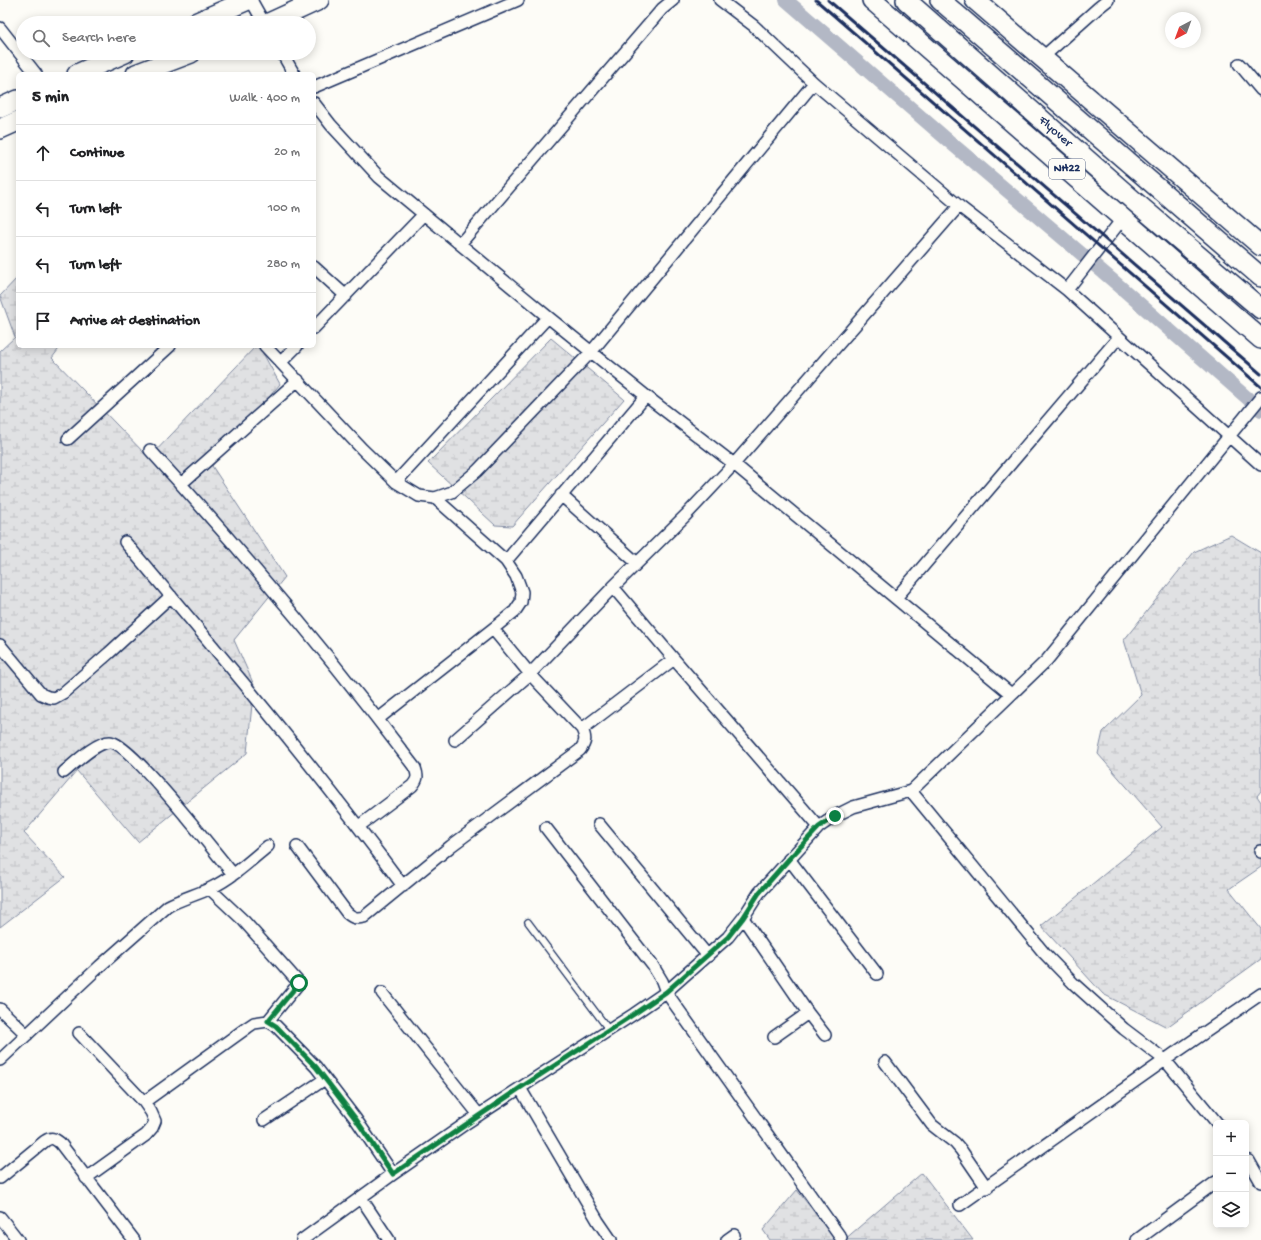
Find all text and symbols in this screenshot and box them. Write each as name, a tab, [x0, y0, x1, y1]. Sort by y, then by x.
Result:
north arrow	[1165, 12, 1201, 48]
search box	[16, 16, 316, 60]
icon: search	[30, 27, 52, 49]
text: Search here	[62, 29, 136, 47]
text: 5 min	[32, 88, 69, 108]
text: Walk · 400 m	[230, 91, 300, 106]
street label: Flyover	[1035, 112, 1076, 151]
icon: ahead	[32, 142, 54, 164]
text: Continue	[70, 144, 124, 162]
text: 20 m	[274, 145, 300, 160]
road number: NH22	[1049, 159, 1085, 179]
icon: left	[32, 198, 54, 220]
text: Turn left	[70, 200, 121, 218]
text: 100 m	[268, 201, 300, 216]
icon: left	[32, 254, 54, 276]
text: Turn left	[70, 256, 121, 274]
text: 280 m	[267, 257, 300, 272]
icon: arrive	[32, 310, 54, 332]
text: Arrive at destination	[70, 312, 200, 330]
route end	[826, 807, 844, 825]
route start	[290, 974, 308, 992]
map controls	[1213, 1120, 1249, 1228]
button: +	[1213, 1120, 1249, 1156]
button: −	[1213, 1156, 1249, 1192]
button: layers	[1213, 1192, 1249, 1228]

